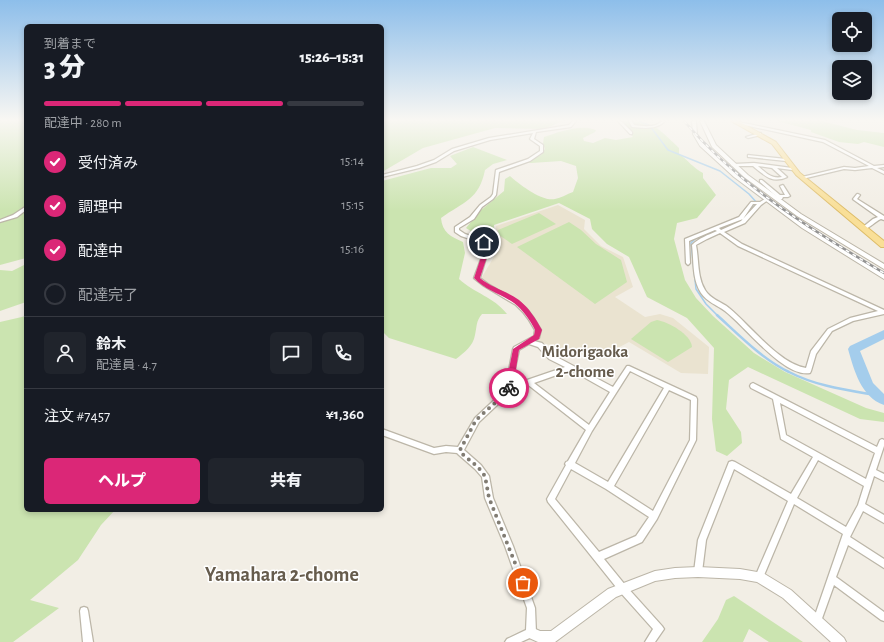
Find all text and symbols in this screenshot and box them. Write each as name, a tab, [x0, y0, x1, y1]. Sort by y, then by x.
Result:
map controls	[832, 12, 872, 100]
button: locate	[832, 12, 872, 52]
text: 到着まで	[44, 38, 96, 51]
text: 15:26–15:31	[300, 50, 364, 65]
text: 3 分	[44, 55, 85, 81]
button: layers	[832, 60, 872, 100]
text: 配達中 · 280 m	[44, 117, 122, 130]
icon: check	[44, 151, 66, 173]
text: 15:14	[340, 155, 364, 168]
text: 受付済み	[78, 156, 138, 171]
icon: check	[44, 195, 66, 217]
text: 15:15	[341, 199, 364, 212]
text: 調理中	[78, 200, 123, 215]
pin	[467, 225, 501, 259]
icon: home	[473, 231, 495, 253]
icon: check	[44, 239, 66, 261]
text: 15:16	[341, 243, 364, 256]
text: 配達中	[78, 244, 123, 259]
text: 配達完了	[78, 288, 138, 303]
button: person	[44, 332, 86, 374]
button: chat	[270, 332, 312, 374]
button: phone	[322, 332, 364, 374]
text: 鈴木	[96, 337, 126, 352]
district label: Midorigaoka 2-chome	[542, 343, 628, 380]
text: 配達員 · 4.7	[96, 359, 157, 372]
courier	[489, 368, 529, 408]
icon: bike	[498, 377, 520, 399]
text: ¥1,360	[326, 407, 364, 422]
text: 注文 #7457	[44, 409, 110, 424]
button: ヘルプ	[44, 458, 200, 504]
button: 共有	[208, 458, 364, 504]
district label: Yamahara 2-chome	[205, 565, 359, 585]
pin	[506, 566, 540, 600]
icon: bag	[512, 572, 534, 594]

